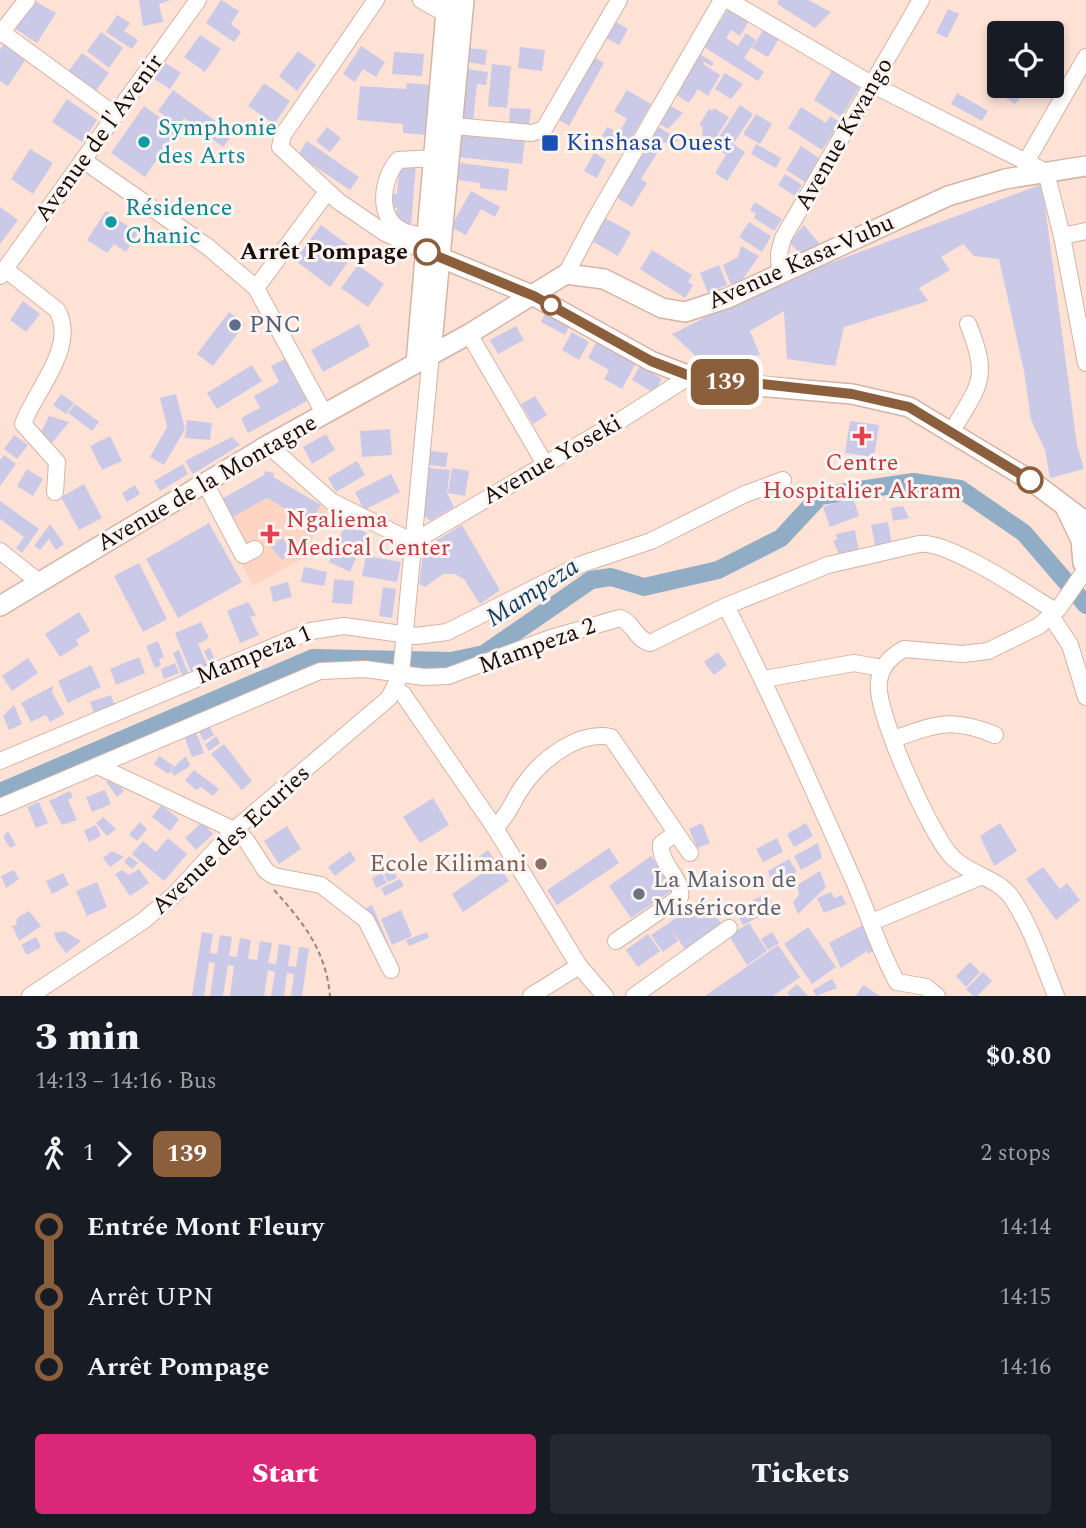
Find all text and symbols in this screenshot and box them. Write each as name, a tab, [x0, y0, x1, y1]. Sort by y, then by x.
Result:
map controls	[987, 21, 1064, 98]
button: locate	[987, 21, 1064, 98]
street label: Avenue de l'Avenir	[26, 46, 172, 230]
street label: Avenue Kwango	[786, 51, 902, 217]
place label: Symphonie des Arts	[158, 110, 277, 174]
place label: Kinshasa Ouest	[566, 125, 732, 161]
marker: Kinshasa Ouest	[540, 133, 560, 153]
marker: Symphonie des Arts	[136, 134, 152, 150]
place label: Résidence Chanic	[125, 190, 232, 254]
street label: Avenue Kasa-Vubu	[702, 205, 900, 319]
marker: Résidence Chanic	[103, 214, 119, 230]
place label: Arrêt Pompage	[240, 234, 408, 270]
marker: Arrêt Pompage	[414, 239, 440, 265]
unlabelled marker	[541, 295, 561, 315]
place label: PNC	[249, 307, 301, 343]
marker: PNC	[227, 317, 243, 333]
line badge: 139	[685, 359, 765, 405]
text: 139	[705, 364, 745, 400]
street label: Avenue de la Montagne	[90, 405, 324, 561]
street label: Avenue Yoseki	[475, 405, 629, 515]
marker: Centre Hospitalier Akram	[852, 426, 872, 446]
place label: Centre Hospitalier Akram	[762, 445, 962, 509]
unlabelled marker	[1017, 467, 1043, 493]
place label: Ngaliema Medical Center	[286, 502, 450, 566]
marker: Ngaliema Medical Center	[260, 524, 280, 544]
water label: Mampeza	[477, 547, 587, 637]
street label: Mampeza 2	[474, 608, 600, 684]
street label: Mampeza 1	[191, 615, 317, 695]
street label: Avenue des Ecuries	[143, 756, 319, 924]
place label: Ecole Kilimani	[370, 846, 527, 882]
marker: Ecole Kilimani	[533, 856, 549, 872]
place label: La Maison de Miséricorde	[653, 862, 797, 926]
marker: La Maison de Miséricorde	[631, 886, 647, 902]
text: 3 min	[35, 1009, 140, 1067]
text: $0.80	[986, 1036, 1051, 1076]
text: 14:13 – 14:16 · Bus	[35, 1064, 217, 1099]
icon: walk	[35, 1135, 73, 1173]
icon: forward	[105, 1135, 143, 1173]
text: 1	[83, 1136, 95, 1171]
text: 139	[167, 1136, 207, 1172]
text: 2 stops	[981, 1136, 1051, 1171]
text: Entrée Mont Fleury	[87, 1207, 324, 1247]
text: 14:14	[999, 1210, 1051, 1245]
text: Arrêt UPN	[87, 1277, 214, 1317]
text: 14:15	[999, 1280, 1051, 1315]
text: Arrêt Pompage	[87, 1347, 269, 1387]
text: 14:16	[999, 1350, 1051, 1385]
button: Start	[35, 1434, 536, 1514]
button: Tickets	[550, 1434, 1051, 1514]

